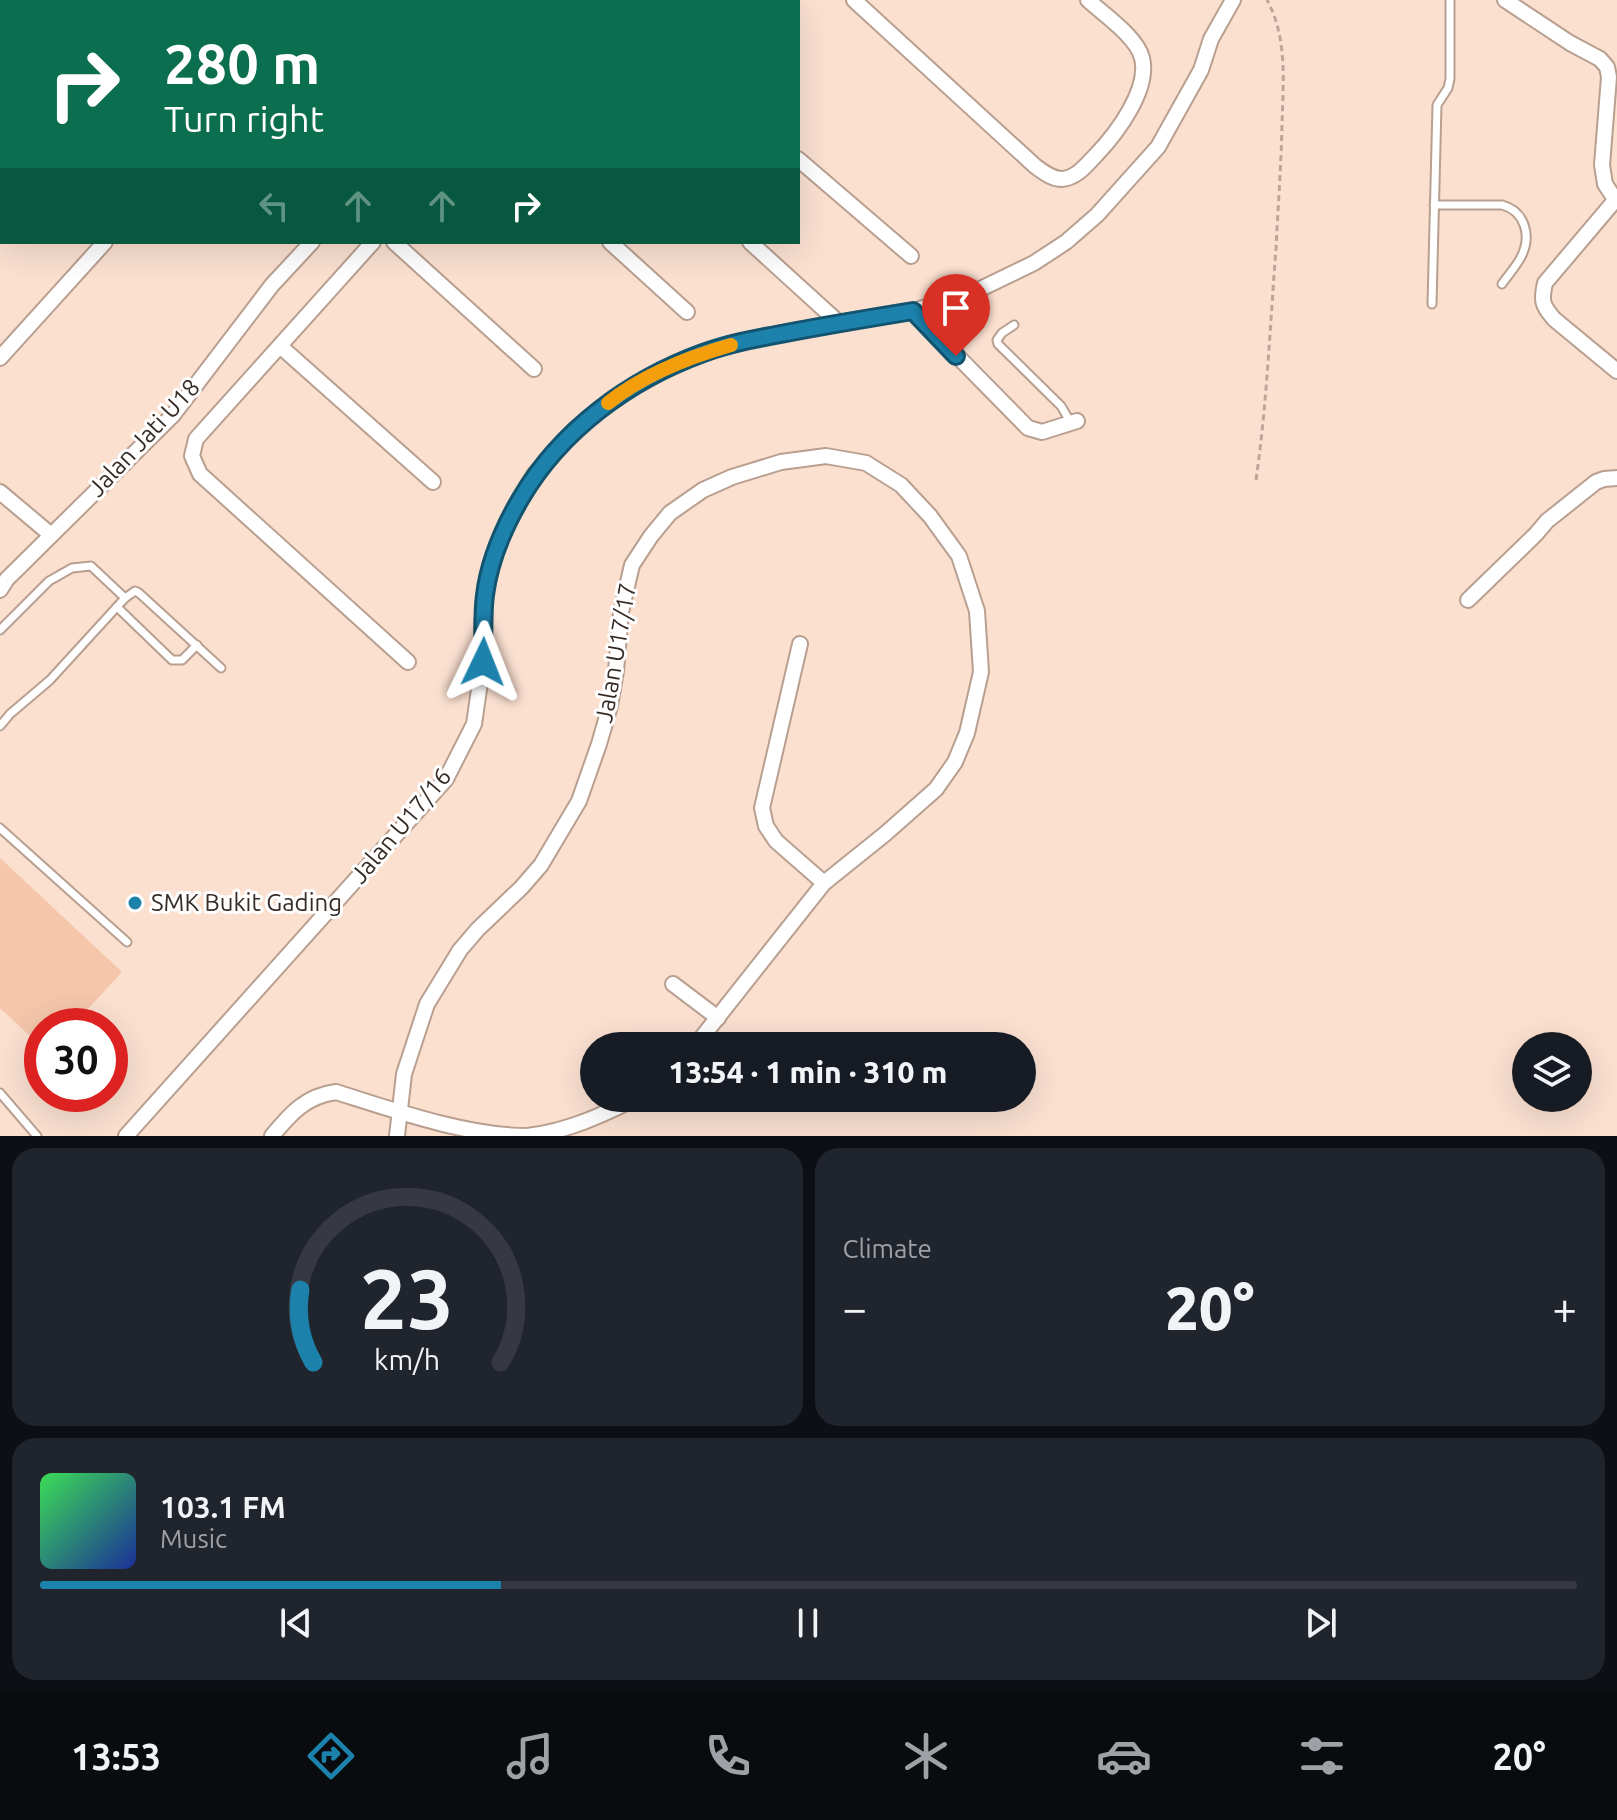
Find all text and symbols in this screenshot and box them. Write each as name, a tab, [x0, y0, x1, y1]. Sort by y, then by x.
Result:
icon: right	[32, 32, 136, 136]
text: 280 m	[164, 32, 320, 95]
text: Turn right	[164, 98, 324, 139]
icon: left	[252, 184, 296, 228]
icon: ahead	[336, 184, 380, 228]
icon: ahead	[420, 184, 464, 228]
icon: right	[504, 184, 548, 228]
pin	[922, 274, 990, 356]
icon: arrive	[934, 286, 978, 330]
street label: Jalan Jati U18	[82, 373, 205, 502]
street label: Jalan U17/17	[590, 581, 641, 725]
position arrow	[441, 620, 525, 704]
street label: Jalan U17/16	[345, 763, 456, 889]
place label: SMK Bukit Gading	[151, 889, 342, 916]
marker: SMK Bukit Gading	[126, 894, 144, 912]
speed limit sign: 30	[24, 1008, 128, 1112]
map controls	[1512, 1032, 1592, 1112]
button: layers	[1512, 1032, 1592, 1112]
text: 13:54 · 1 min · 310 m	[669, 1055, 947, 1089]
text: Climate	[843, 1234, 932, 1263]
text: 23	[360, 1251, 454, 1345]
text: 20°	[1165, 1274, 1254, 1341]
text: −	[843, 1283, 867, 1332]
text: +	[1552, 1283, 1577, 1332]
text: km/h	[374, 1343, 440, 1375]
text: 103.1 FM	[160, 1490, 286, 1524]
text: Music	[160, 1524, 227, 1553]
icon: previous	[274, 1601, 318, 1645]
icon: pause	[786, 1601, 830, 1645]
icon: next	[1299, 1601, 1343, 1645]
icon: directions	[303, 1728, 359, 1784]
icon: music	[502, 1728, 558, 1784]
icon: phone	[700, 1728, 756, 1784]
icon: climate	[898, 1728, 954, 1784]
icon: car	[1096, 1728, 1152, 1784]
icon: filters	[1294, 1728, 1350, 1784]
text: 13:53	[71, 1736, 161, 1777]
text: 20°	[1492, 1736, 1546, 1777]

